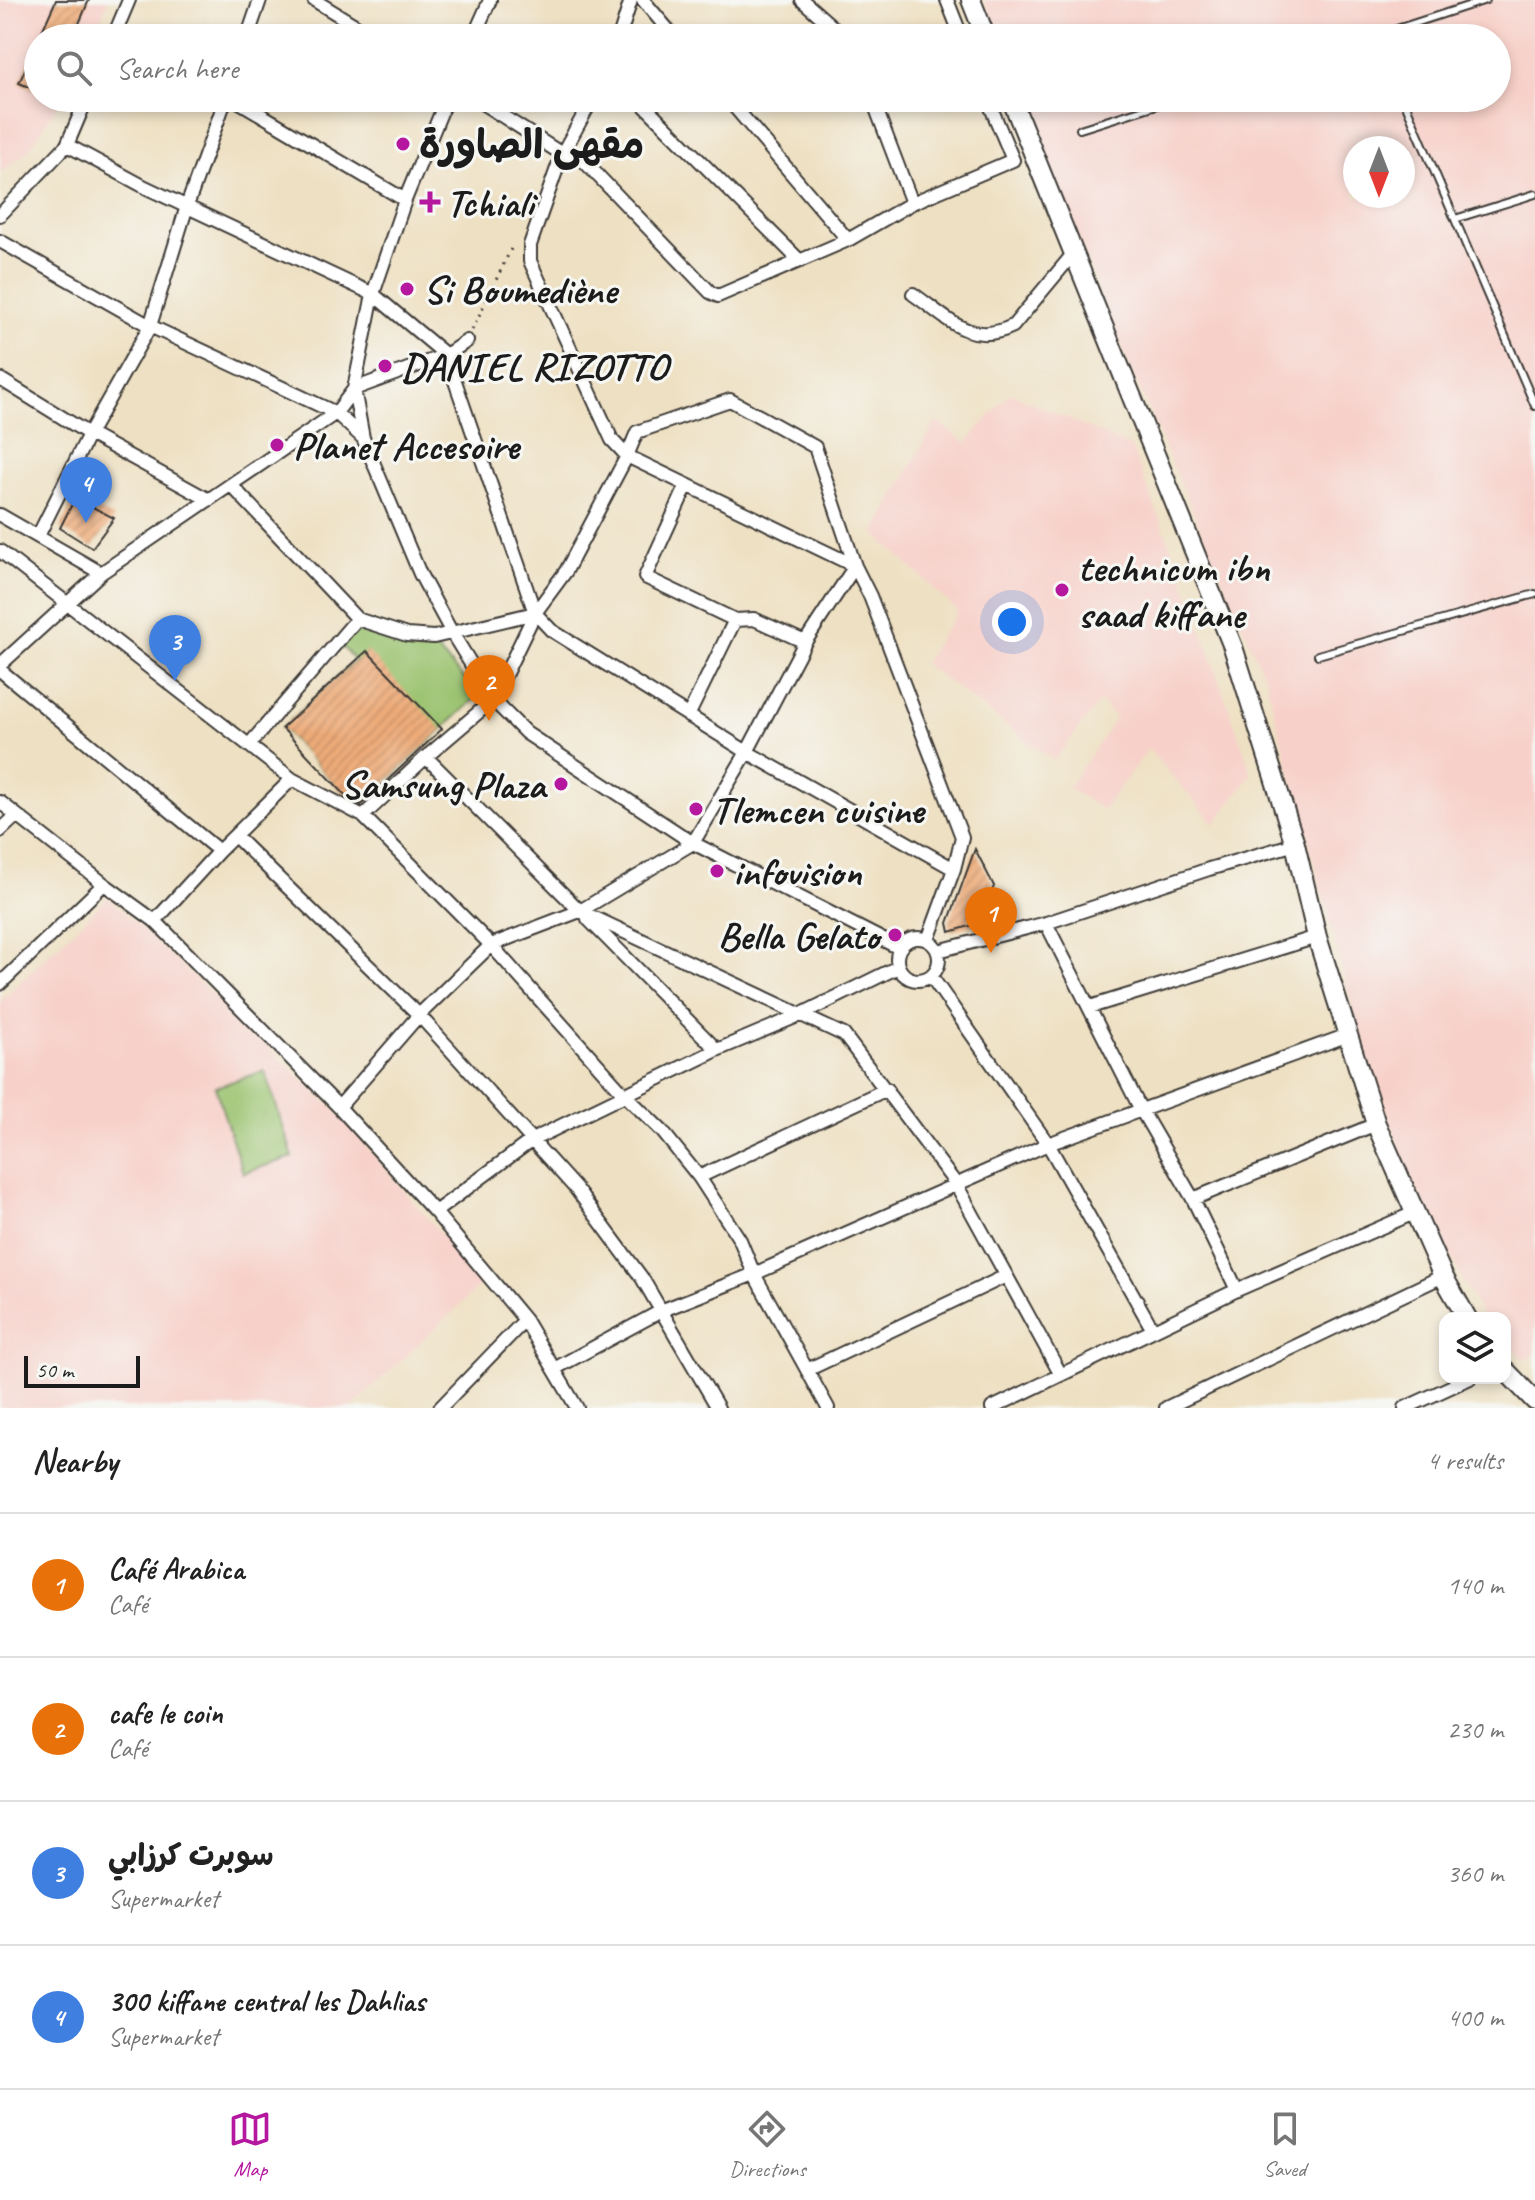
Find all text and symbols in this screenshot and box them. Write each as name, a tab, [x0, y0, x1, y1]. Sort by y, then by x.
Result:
search box	[24, 24, 1511, 112]
icon: search	[52, 46, 96, 90]
text: Search here	[116, 49, 238, 87]
place label: مقهى الصاورة	[419, 120, 644, 170]
marker: مقهى الصاورة	[394, 135, 412, 153]
north arrow	[1343, 136, 1415, 208]
place label: Tchiali	[446, 178, 539, 228]
marker: Tchiali	[421, 193, 439, 211]
place label: Si Boumediène	[423, 265, 620, 315]
marker: Si Boumediène	[398, 280, 416, 298]
place label: DANIEL RIZOTTO	[401, 342, 672, 392]
marker: DANIEL RIZOTTO	[376, 357, 394, 375]
place label: Planet Accesoire	[293, 421, 521, 471]
marker: Planet Accesoire	[268, 436, 286, 454]
pin: 4	[60, 457, 112, 523]
place label: technicum ibn saad kiffane	[1078, 543, 1270, 639]
marker: technicum ibn saad kiffane	[1053, 581, 1071, 599]
your location	[992, 602, 1032, 642]
pin: 3	[149, 615, 201, 681]
pin: 2	[463, 655, 515, 721]
place label: Samsung Plaza	[341, 760, 548, 810]
marker: Samsung Plaza	[552, 775, 570, 793]
place label: Tlemcen cuisine	[712, 785, 926, 835]
marker: Tlemcen cuisine	[687, 800, 705, 818]
place label: infovision	[733, 847, 862, 897]
marker: infovision	[708, 862, 726, 880]
pin: 1	[965, 887, 1017, 953]
place label: Bella Gelato	[718, 911, 883, 961]
marker: Bella Gelato	[886, 926, 904, 944]
map controls	[1439, 1312, 1511, 1384]
button: layers	[1439, 1312, 1511, 1384]
scale bar	[24, 1352, 140, 1388]
text: 50 m	[36, 1356, 73, 1384]
text: Nearby	[32, 1439, 118, 1482]
text: 4 results	[1427, 1444, 1503, 1477]
text: Café Arabica	[108, 1550, 244, 1588]
text: 1	[52, 1569, 64, 1602]
text: 140 m	[1447, 1569, 1503, 1602]
text: Café	[108, 1588, 148, 1621]
text: cafe le coin	[108, 1694, 223, 1732]
text: 2	[52, 1713, 64, 1746]
text: 230 m	[1447, 1713, 1503, 1746]
text: Café	[108, 1732, 148, 1765]
text: سوبرت كرزابي	[108, 1836, 274, 1874]
text: 3	[52, 1857, 64, 1890]
text: 360 m	[1447, 1857, 1503, 1890]
text: Supermarket	[108, 1882, 219, 1915]
text: 300 kiffane central les Dahlias	[108, 1982, 425, 2020]
text: 4	[52, 2001, 64, 2034]
text: 400 m	[1447, 2001, 1503, 2034]
text: Supermarket	[108, 2020, 219, 2053]
tab: Map	[228, 2107, 272, 2183]
tab: Directions	[729, 2107, 806, 2183]
tab: Saved	[1263, 2107, 1307, 2183]

